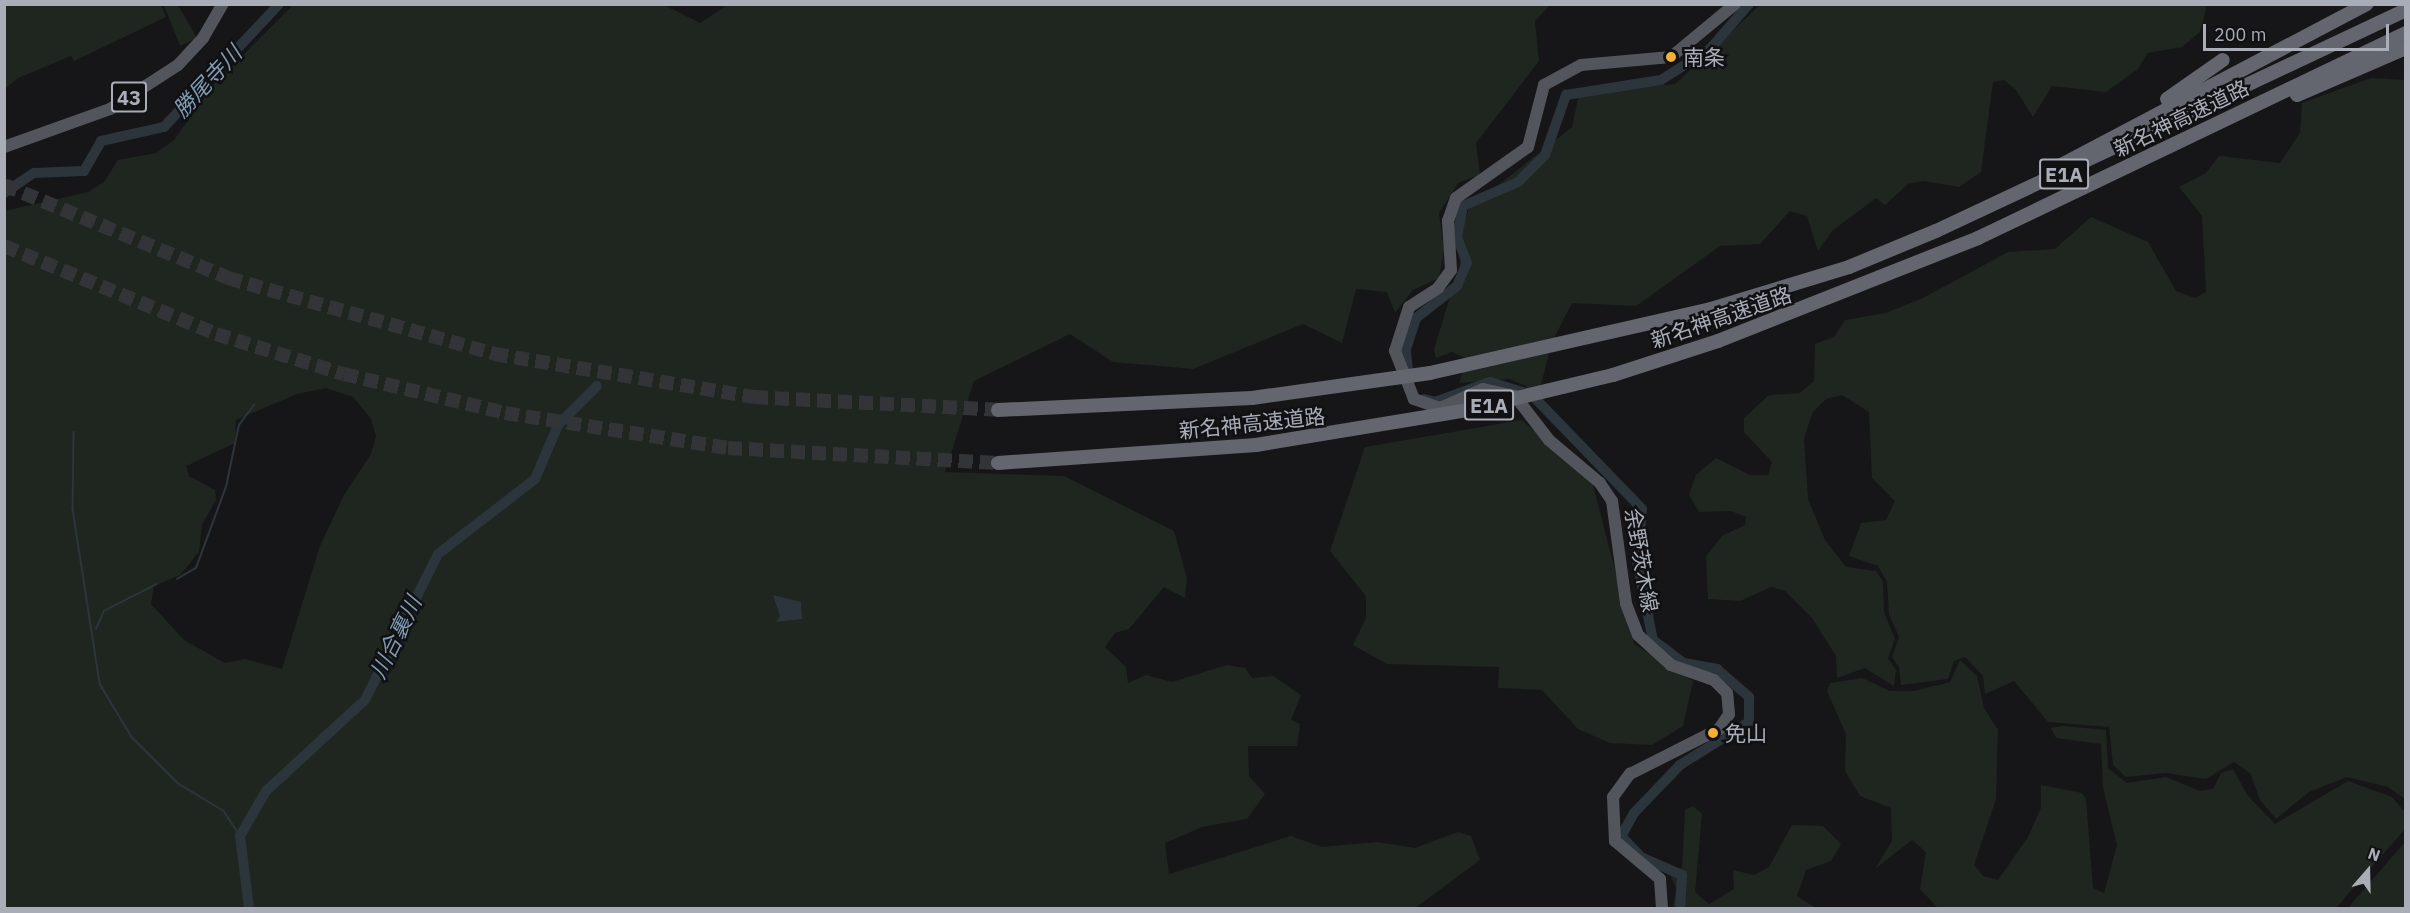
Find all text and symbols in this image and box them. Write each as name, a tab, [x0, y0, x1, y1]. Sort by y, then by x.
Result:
scale bar	[2206, 12, 2392, 50]
text: 200 m	[2214, 23, 2266, 46]
water label: 勝尾寺川	[167, 40, 247, 122]
place label: 南条	[1683, 44, 1725, 70]
marker: 南条	[1664, 50, 1678, 64]
street label: 新名神高速道路	[2109, 74, 2253, 162]
road number: 43	[111, 80, 147, 114]
road number: E1A	[2038, 157, 2090, 191]
street label: 新名神高速道路	[1647, 281, 1795, 353]
road number: E1A	[1464, 388, 1514, 422]
street label: 新名神高速道路	[1178, 403, 1326, 443]
street label: 余野茨木線	[1620, 506, 1664, 614]
water label: 川合裏川	[364, 592, 426, 682]
place label: 免山	[1725, 720, 1767, 746]
marker: 免山	[1706, 726, 1720, 740]
north arrow	[2338, 841, 2398, 901]
text: N	[2365, 843, 2383, 865]

